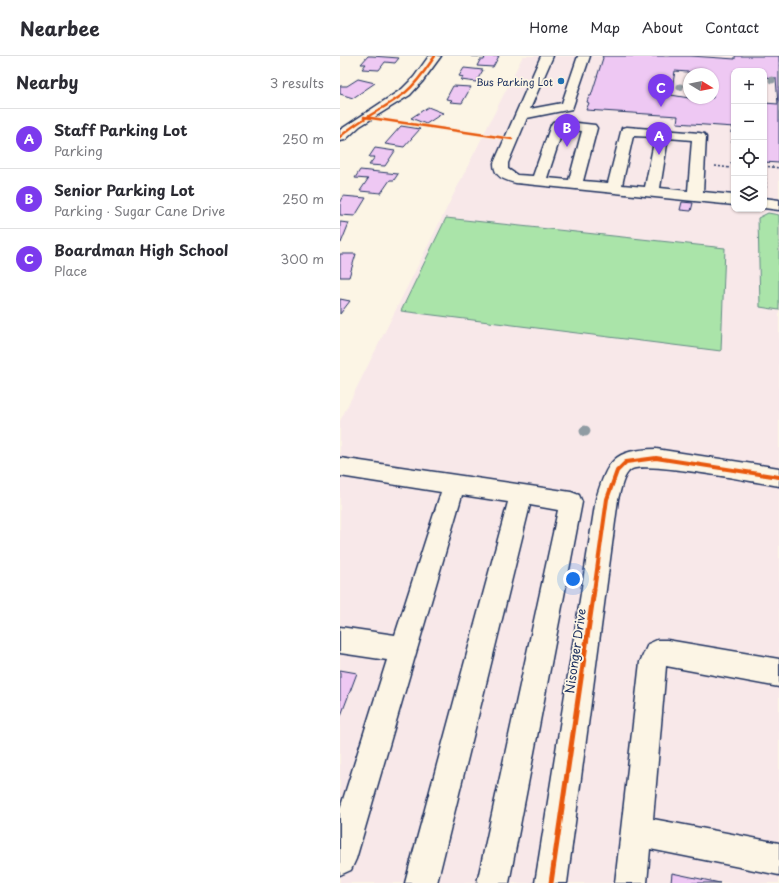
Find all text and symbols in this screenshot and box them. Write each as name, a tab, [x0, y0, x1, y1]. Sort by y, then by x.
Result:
text: Nearbee	[20, 14, 100, 42]
text: Home	[529, 17, 568, 38]
text: Map	[590, 17, 620, 38]
text: About	[642, 17, 683, 38]
text: Contact	[705, 17, 759, 38]
north arrow	[683, 68, 719, 104]
map controls	[731, 68, 767, 212]
button: +	[731, 68, 767, 104]
text: Nearby	[16, 69, 78, 95]
text: 3 results	[270, 73, 324, 92]
place label: Bus Parking Lot	[476, 74, 553, 89]
pin: C	[648, 74, 674, 107]
marker: Bus Parking Lot	[556, 76, 566, 86]
button: −	[731, 104, 767, 140]
pin: B	[554, 114, 580, 147]
text: Staff Parking Lot	[54, 118, 187, 141]
pin: A	[646, 122, 672, 155]
text: A	[24, 129, 34, 148]
text: 250 m	[282, 129, 324, 148]
button: locate	[731, 140, 767, 176]
text: Parking	[54, 141, 103, 160]
button: layers	[731, 176, 767, 212]
text: Senior Parking Lot	[54, 178, 195, 201]
text: B	[25, 189, 33, 208]
text: 250 m	[282, 189, 324, 208]
text: Parking · Sugar Cane Drive	[54, 201, 225, 220]
text: Boardman High School	[54, 238, 228, 261]
text: C	[24, 249, 34, 268]
text: 300 m	[280, 249, 324, 268]
text: Place	[54, 261, 87, 280]
your location	[563, 569, 583, 589]
street label: Nisonger Drive	[560, 607, 590, 695]

